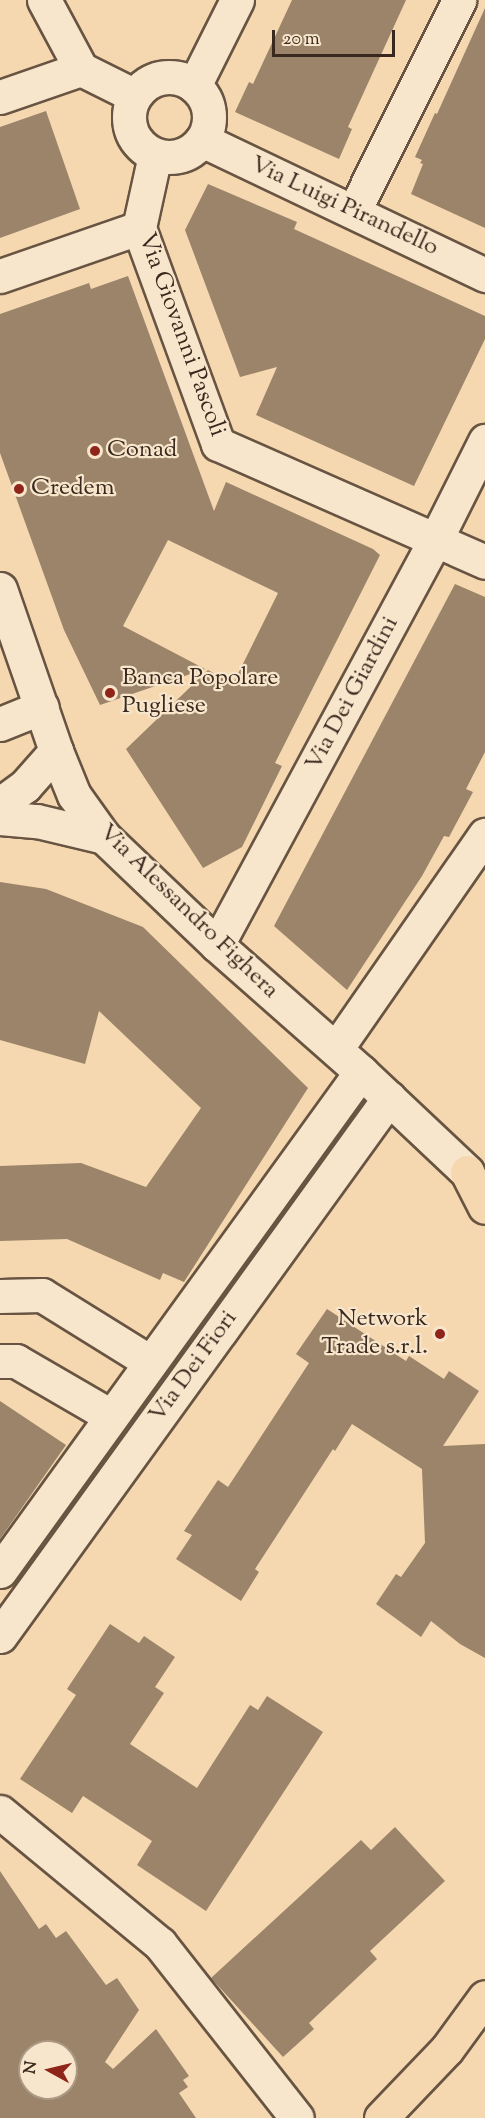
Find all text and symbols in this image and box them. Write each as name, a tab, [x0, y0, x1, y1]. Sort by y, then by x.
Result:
scale bar	[275, 18, 398, 56]
text: 20 m	[283, 27, 320, 53]
street label: Via Luigi Pirandello	[245, 151, 443, 263]
street label: Via Giovanni Pascoli	[131, 229, 231, 441]
place label: Conad	[107, 437, 177, 465]
marker: Conad	[88, 444, 102, 458]
place label: Credem	[31, 475, 115, 503]
marker: Credem	[12, 482, 26, 496]
street label: Via Dei Giardini	[300, 612, 406, 776]
place label: Banca Popolare Pugliese	[122, 665, 278, 721]
marker: Banca Popolare Pugliese	[103, 686, 117, 700]
street label: Via Alessandro Fighera	[92, 819, 284, 1005]
street label: Via Dei Fiori	[144, 1305, 244, 1429]
place label: Network Trade s.r.l.	[321, 1306, 428, 1362]
marker: Network Trade s.r.l.	[433, 1327, 447, 1341]
north arrow	[18, 2040, 78, 2100]
text: N	[19, 2060, 44, 2076]

